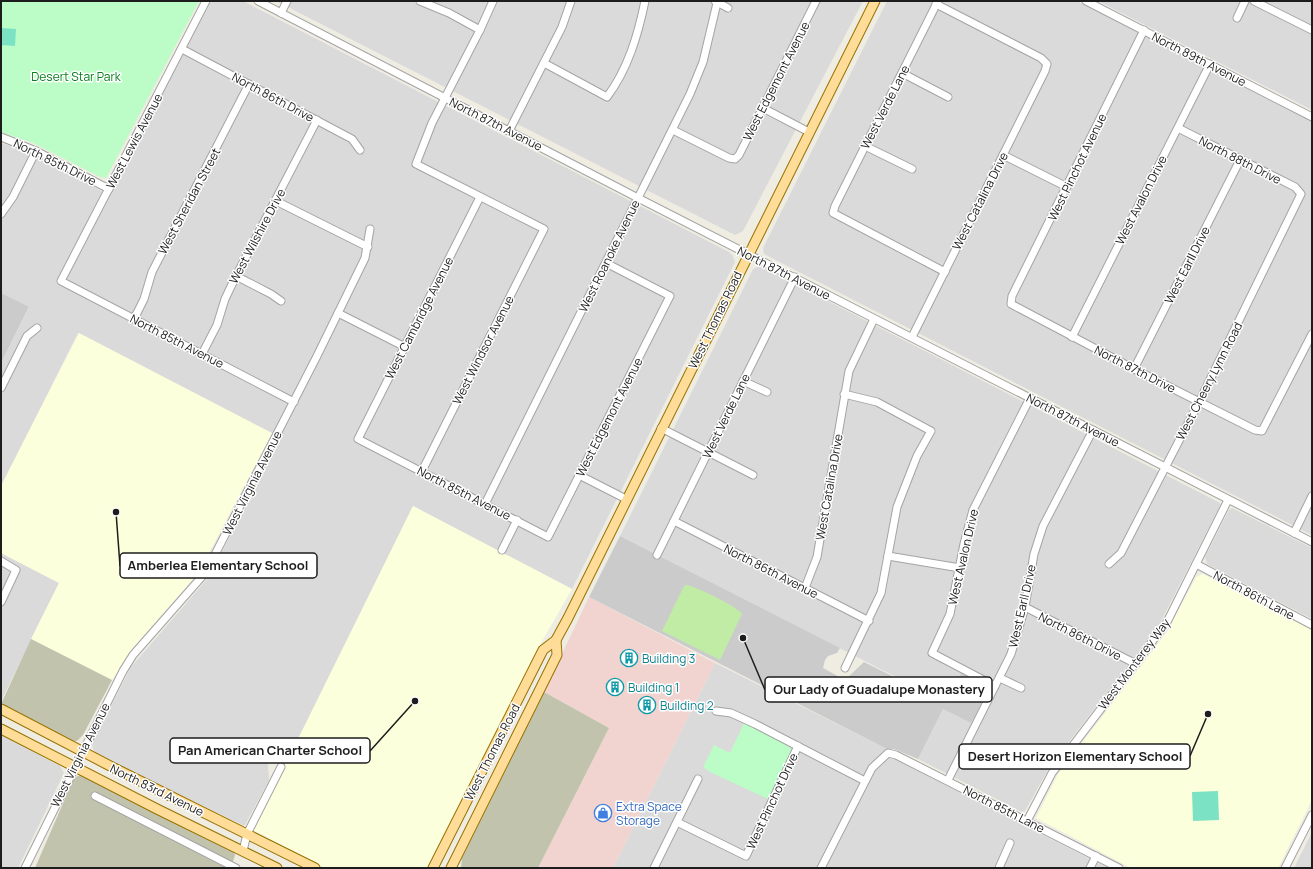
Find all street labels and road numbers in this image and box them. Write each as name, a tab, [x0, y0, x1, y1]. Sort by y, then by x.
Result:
street label: West Edgemont Avenue	[739, 19, 813, 143]
street label: North 89th Avenue	[1149, 28, 1249, 90]
street label: West Verde Lane	[857, 62, 913, 152]
street label: North 86th Drive	[229, 68, 317, 126]
street label: West Lewis Avenue	[102, 90, 166, 192]
street label: North 87th Avenue	[447, 93, 545, 155]
street label: West Pinchot Avenue	[1044, 111, 1110, 223]
street label: North 88th Drive	[1196, 132, 1284, 188]
street label: North 85th Drive	[11, 135, 99, 189]
street label: West Sheridan Street	[154, 145, 224, 257]
street label: West Catalina Drive	[948, 149, 1012, 253]
street label: West Avalon Drive	[1111, 152, 1171, 248]
street label: West Wilshire Drive	[225, 185, 289, 287]
street label: West Roanoke Avenue	[574, 197, 644, 315]
street label: West Earll Drive	[1160, 223, 1214, 307]
street label: North 87th Avenue	[735, 242, 833, 304]
street label: West Cambridge Avenue	[381, 254, 457, 382]
street label: West Thomas Road	[684, 268, 746, 372]
street label: West Windsor Avenue	[448, 293, 518, 407]
street label: North 85th Avenue	[127, 310, 227, 372]
street label: West Cheery Lynn Road	[1172, 319, 1246, 443]
street label: North 87th Drive	[1091, 341, 1179, 397]
street label: West Edgemont Avenue	[572, 355, 646, 479]
street label: West Verde Lane	[698, 371, 754, 461]
street label: North 87th Avenue	[1024, 389, 1122, 451]
street label: West Virginia Avenue	[218, 428, 286, 538]
street label: West Catalina Drive	[811, 433, 847, 541]
street label: North 85th Avenue	[414, 462, 514, 524]
street label: West Avalon Drive	[944, 507, 982, 607]
street label: North 86th Avenue	[721, 540, 821, 602]
street label: West Earll Drive	[1004, 563, 1040, 649]
street label: North 86th Lane	[1210, 566, 1298, 624]
street label: North 86th Drive	[1036, 608, 1124, 664]
street label: West Monterey Way	[1094, 614, 1174, 713]
street label: West Virginia Avenue	[46, 700, 114, 810]
street label: West Thomas Road	[460, 701, 524, 803]
street label: West Pinchot Drive	[742, 750, 802, 852]
street label: North 83rd Avenue	[107, 760, 207, 820]
street label: North 85th Lane	[960, 781, 1048, 837]

